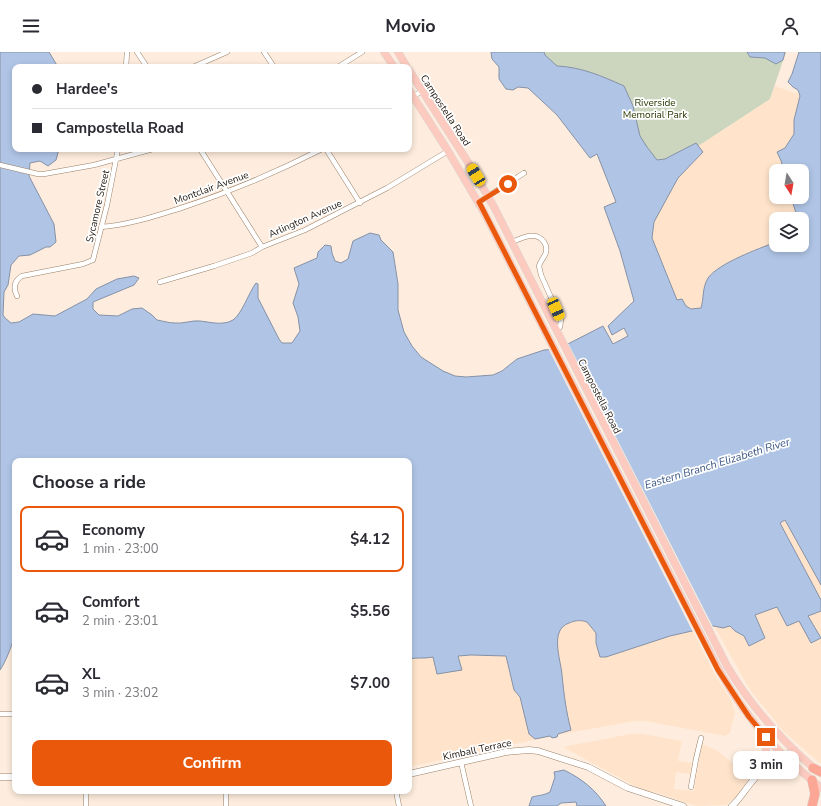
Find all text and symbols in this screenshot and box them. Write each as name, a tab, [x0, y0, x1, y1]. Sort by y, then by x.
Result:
text: Movio	[385, 14, 436, 38]
icon: menu	[20, 15, 42, 37]
icon: person	[779, 15, 801, 37]
street label: Campostella Road	[417, 72, 474, 149]
text: Hardee's	[56, 79, 118, 99]
park label: Riverside Memorial Park	[623, 96, 688, 122]
text: Campostella Road	[56, 118, 184, 138]
car	[465, 162, 487, 188]
north arrow	[769, 164, 809, 204]
map controls	[769, 164, 809, 252]
street label: Sycamore Street	[83, 168, 113, 244]
street label: Montclair Avenue	[172, 168, 251, 208]
route start	[499, 175, 517, 193]
street label: Arlington Avenue	[266, 196, 344, 241]
button: layers	[769, 212, 809, 252]
car	[546, 296, 566, 322]
street label: Campostella Road	[574, 357, 624, 436]
water label: Eastern Branch Elizabeth River	[643, 434, 793, 493]
text: Choose a ride	[32, 470, 146, 494]
text: Economy	[82, 520, 145, 540]
icon: car	[34, 521, 70, 557]
text: $4.12	[350, 529, 390, 549]
text: 1 min · 23:00	[82, 540, 158, 558]
text: Comfort	[82, 592, 139, 612]
icon: car	[34, 593, 70, 629]
text: $5.56	[350, 601, 390, 621]
text: 2 min · 23:01	[82, 612, 158, 630]
text: XL	[82, 664, 101, 684]
icon: car	[34, 665, 70, 701]
text: $7.00	[350, 673, 390, 693]
text: 3 min · 23:02	[82, 684, 158, 702]
route end	[757, 728, 775, 746]
street label: Kimball Terrace	[442, 736, 513, 764]
button: Confirm	[32, 740, 392, 786]
callout: 3 min	[733, 751, 799, 779]
text: 3 min	[749, 756, 783, 774]

